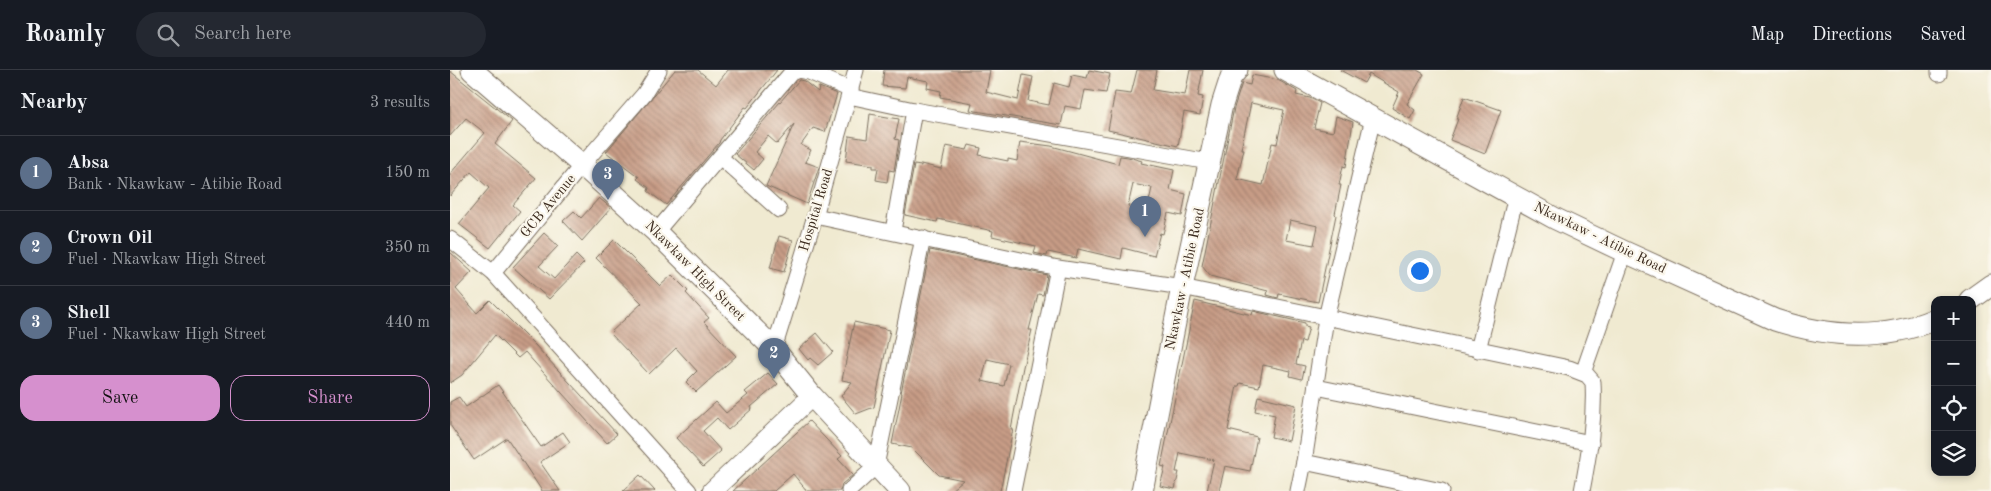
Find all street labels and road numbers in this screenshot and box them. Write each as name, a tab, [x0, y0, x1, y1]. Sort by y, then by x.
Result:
street label: Hospital Road	[797, 167, 835, 253]
street label: GCB Avenue	[518, 172, 578, 240]
street label: Nkawkaw - Atibie Road	[1532, 200, 1668, 276]
street label: Nkawkaw - Atibie Road	[1163, 207, 1207, 351]
street label: Nkawkaw High Street	[642, 218, 748, 324]

